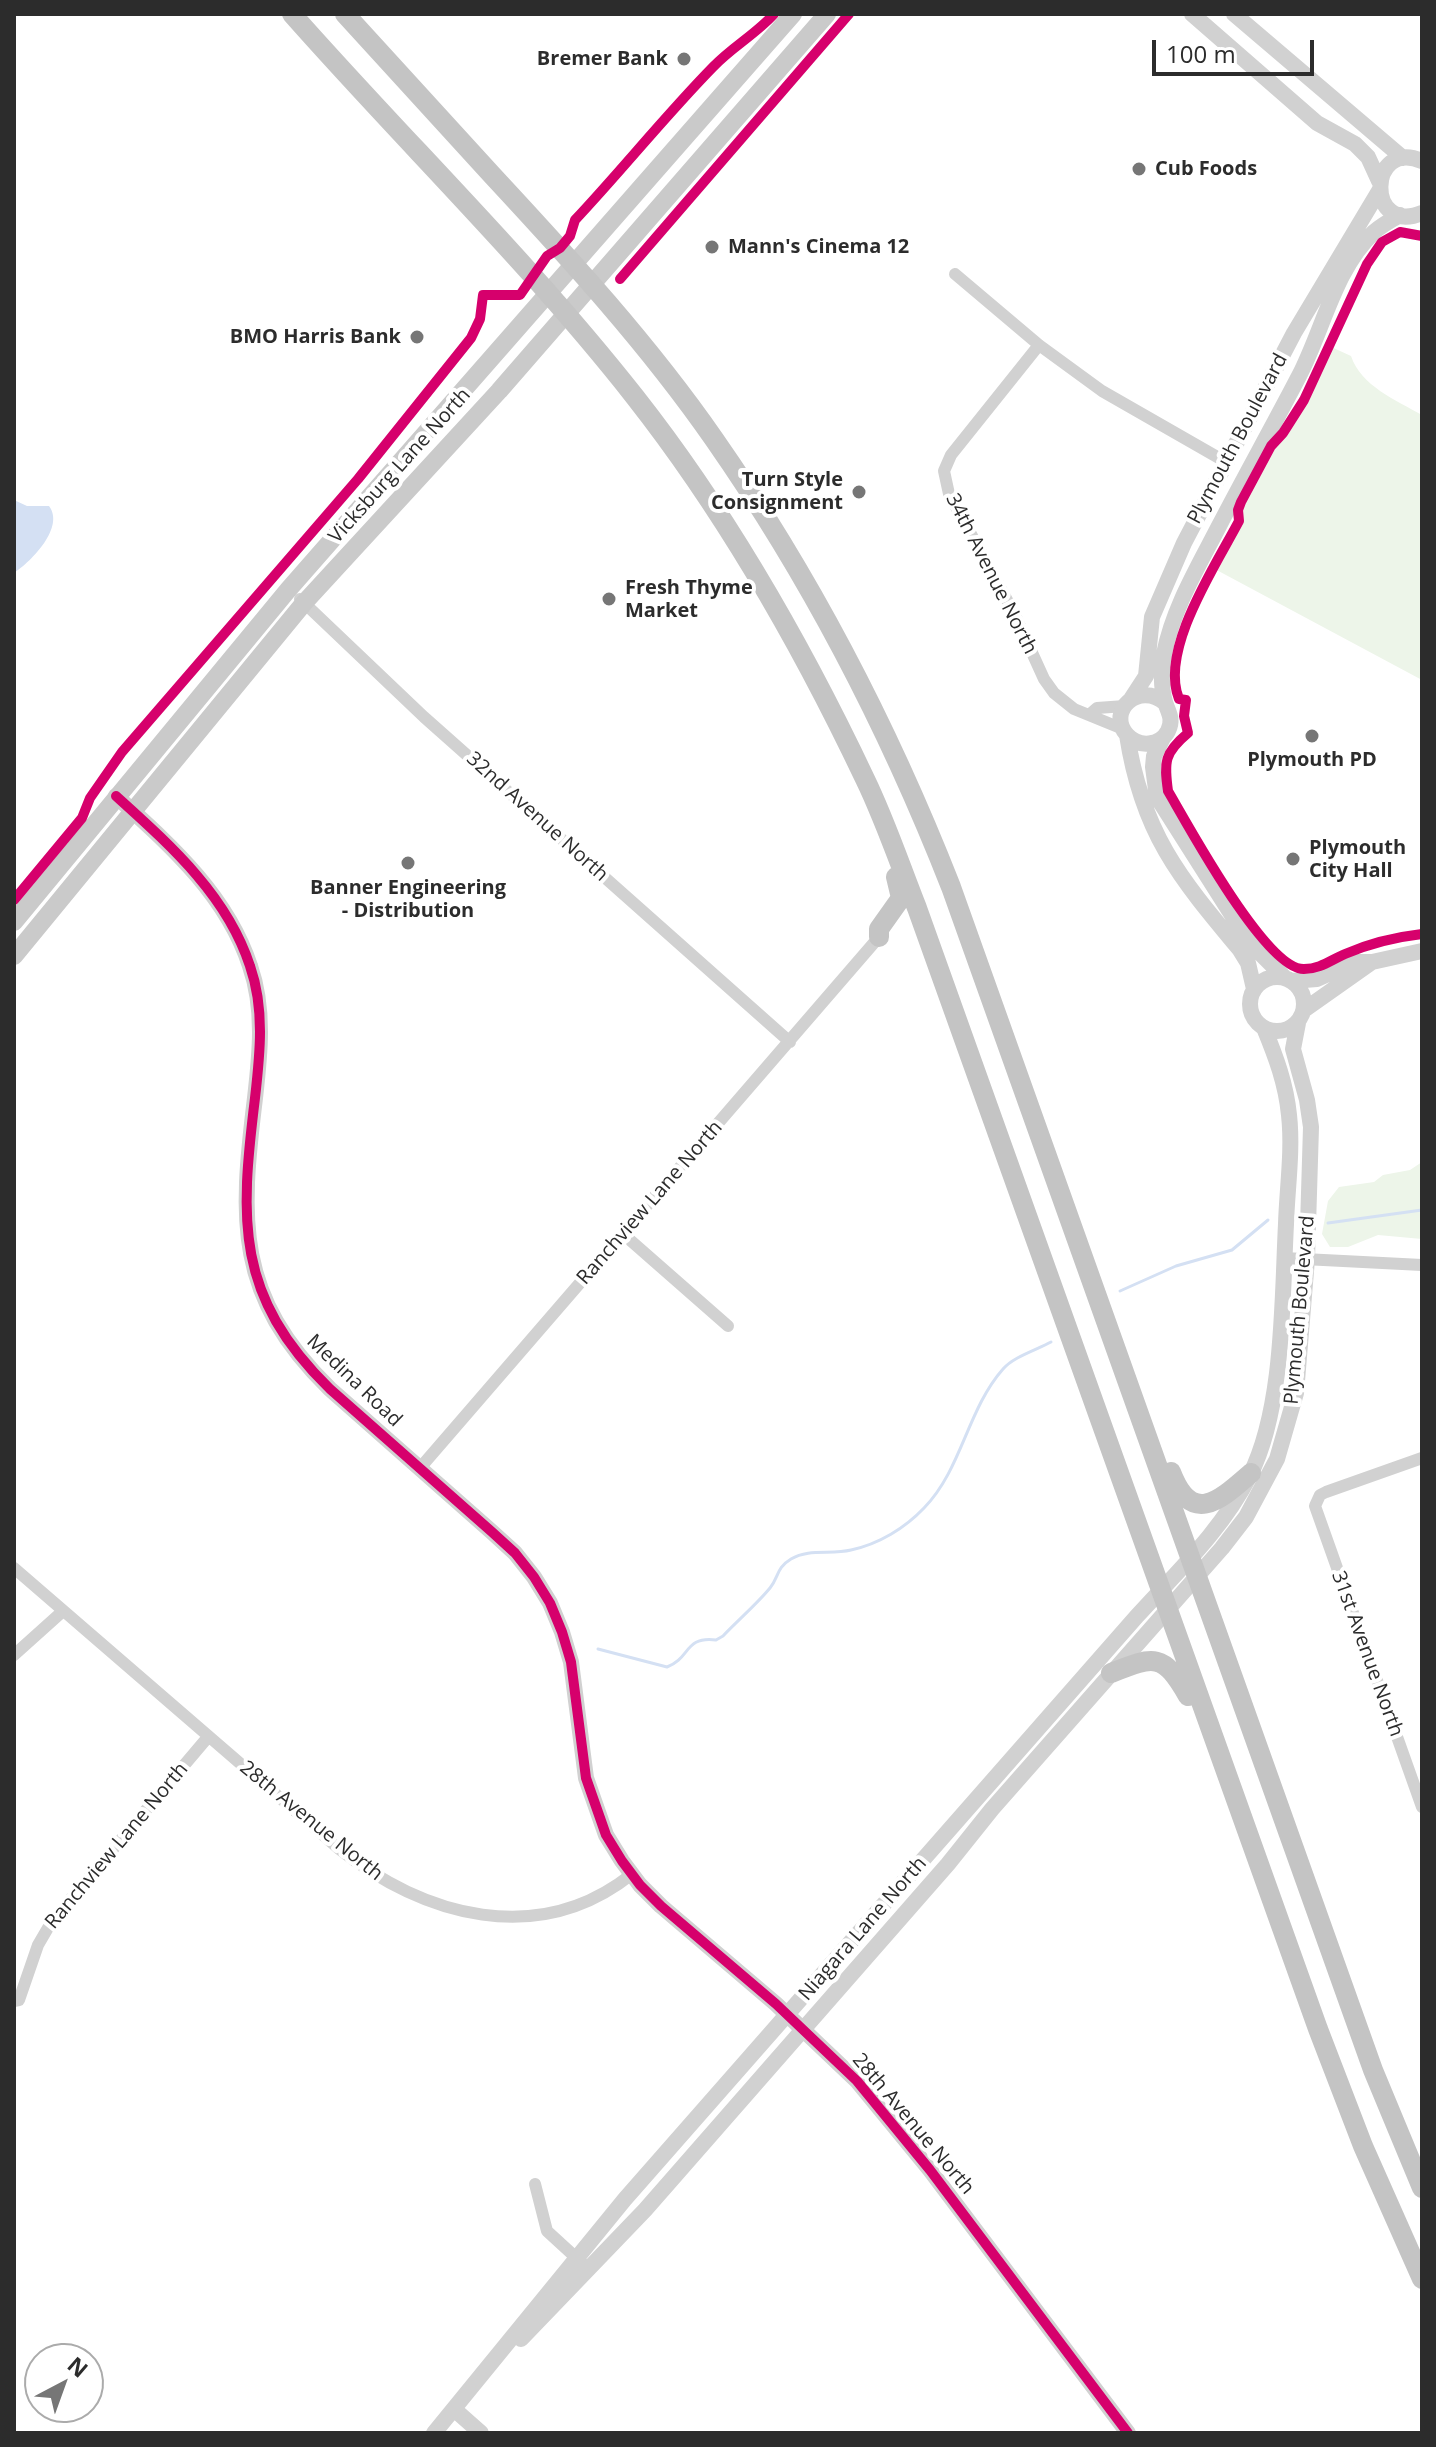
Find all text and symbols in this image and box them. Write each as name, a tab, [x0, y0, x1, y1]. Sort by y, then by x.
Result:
scale bar	[1156, 24, 1318, 74]
text: 100 m	[1166, 37, 1236, 70]
place label: Bremer Bank	[537, 47, 668, 71]
marker: Bremer Bank	[675, 50, 693, 68]
place label: Cub Foods	[1155, 157, 1257, 181]
marker: Cub Foods	[1130, 160, 1148, 178]
place label: Mann's Cinema 12	[728, 235, 909, 259]
marker: Mann's Cinema 12	[703, 238, 721, 256]
place label: BMO Harris Bank	[230, 325, 401, 349]
marker: BMO Harris Bank	[408, 328, 426, 346]
street label: Plymouth Boulevard	[1183, 350, 1293, 528]
street label: Vicksburg Lane North	[324, 384, 476, 548]
place label: Turn Style Consignment	[711, 468, 843, 515]
marker: Turn Style Consignment	[850, 483, 868, 501]
street label: 34th Avenue North	[940, 490, 1042, 658]
place label: Fresh Thyme Market	[625, 576, 753, 623]
marker: Fresh Thyme Market	[600, 590, 618, 608]
marker: Plymouth PD	[1303, 727, 1321, 745]
street label: 32nd Avenue North	[461, 747, 613, 887]
place label: Plymouth PD	[1247, 748, 1377, 772]
place label: Plymouth City Hall	[1309, 836, 1406, 883]
marker: Plymouth City Hall	[1284, 850, 1302, 868]
marker: Banner Engineering - Distribution	[399, 854, 417, 872]
place label: Banner Engineering - Distribution	[310, 876, 506, 923]
street label: Ranchview Lane North	[572, 1116, 728, 1290]
street label: Plymouth Boulevard	[1280, 1215, 1320, 1405]
street label: Medina Road	[301, 1330, 407, 1432]
street label: 31st Avenue North	[1326, 1568, 1408, 1740]
street label: 28th Avenue North	[235, 1756, 387, 1886]
street label: Ranchview Lane North	[40, 1758, 194, 1934]
street label: Niagara Lane North	[794, 1852, 932, 2006]
street label: 28th Avenue North	[847, 2049, 979, 2199]
north arrow	[24, 2343, 104, 2423]
text: N	[62, 2349, 95, 2384]

